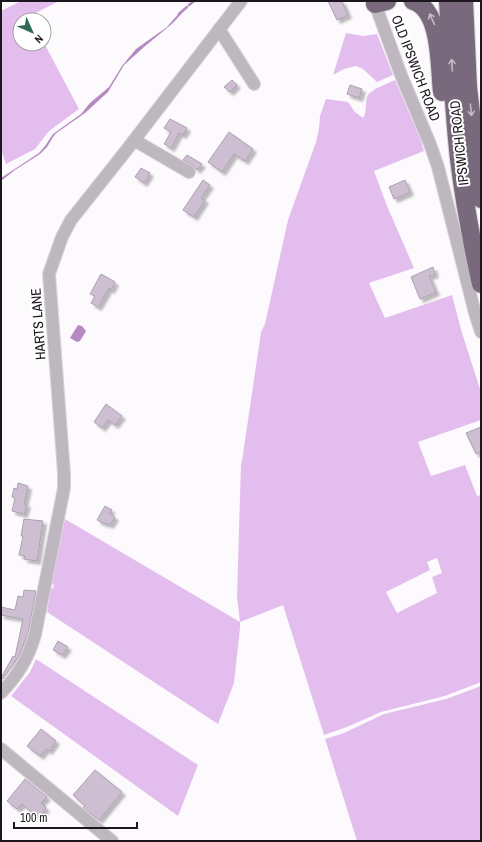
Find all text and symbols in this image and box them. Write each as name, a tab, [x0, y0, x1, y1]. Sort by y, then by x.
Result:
north arrow	[12, 12, 52, 52]
street label: OLD IPSWICH ROAD	[387, 12, 445, 124]
one-way arrow	[427, 14, 435, 26]
text: N	[32, 32, 46, 46]
one-way arrow	[448, 59, 456, 72]
street label: IPSWICH ROAD	[446, 100, 472, 186]
one-way arrow	[467, 103, 475, 116]
street label: HARTS LANE	[27, 288, 49, 360]
scale bar	[14, 804, 137, 830]
text: 100 m	[20, 810, 47, 826]

